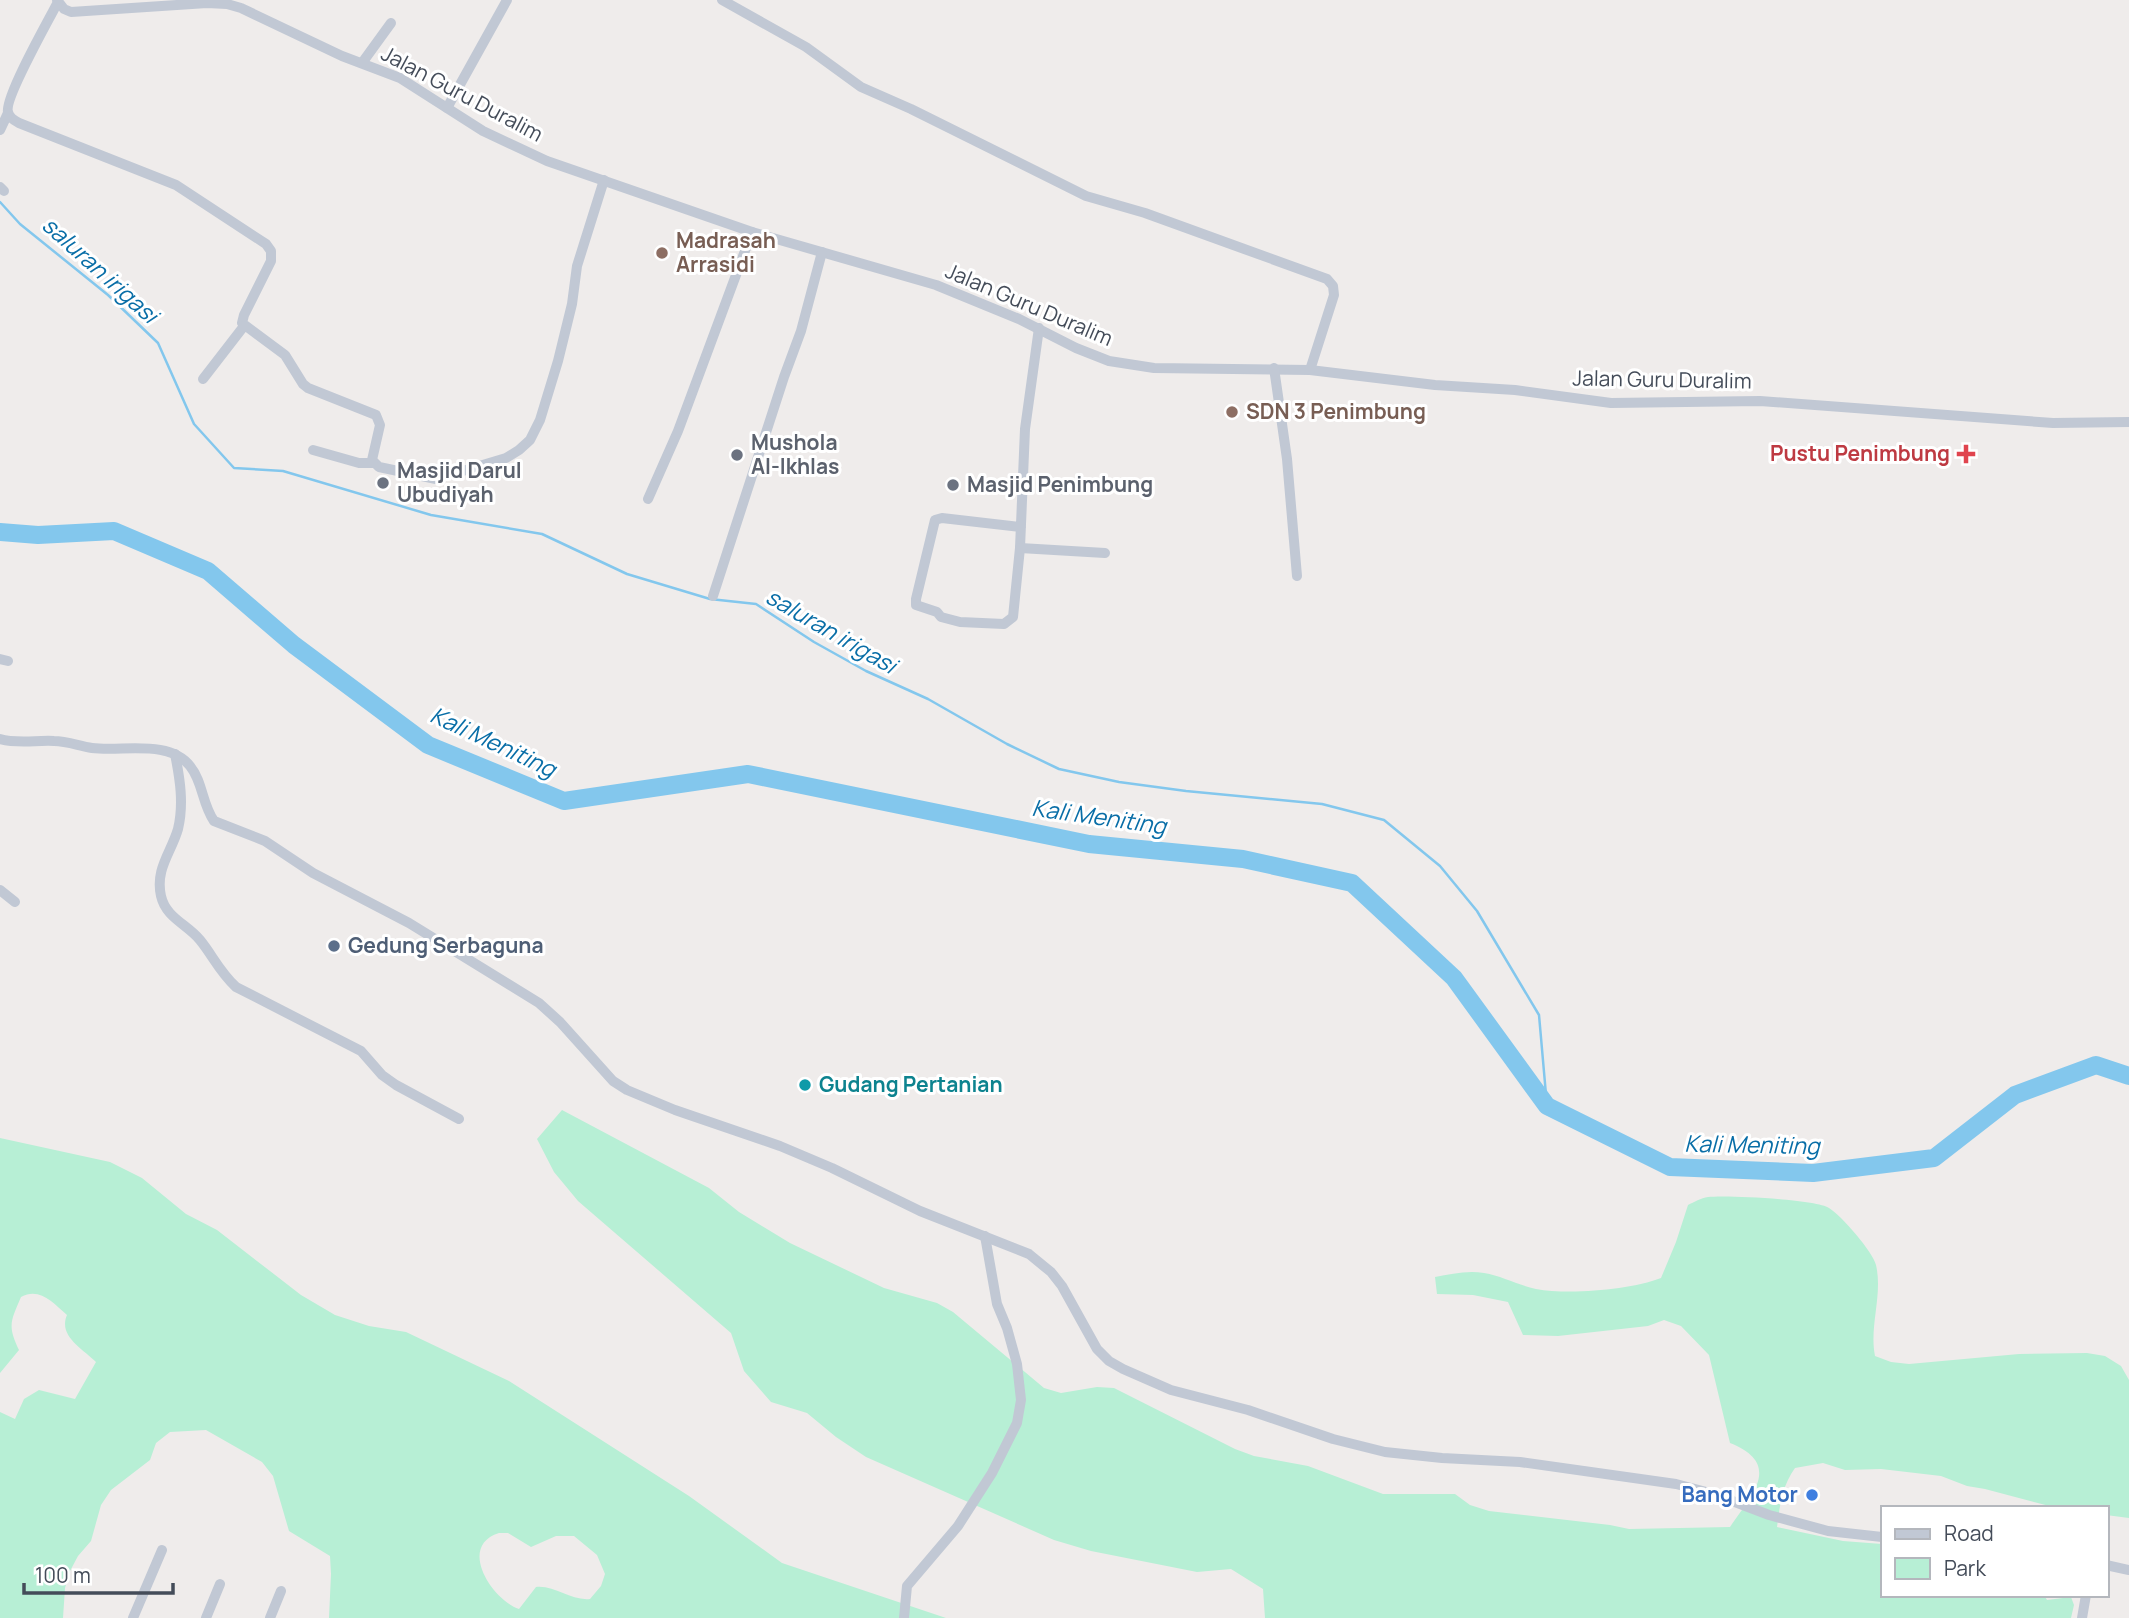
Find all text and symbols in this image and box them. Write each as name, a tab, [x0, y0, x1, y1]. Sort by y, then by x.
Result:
street label: Jalan Guru Duralim	[377, 39, 548, 148]
water label: saluran irigasi	[36, 209, 167, 332]
place label: Madrasah Arrasidi	[676, 226, 776, 278]
marker: Madrasah Arrasidi	[654, 245, 670, 261]
street label: Jalan Guru Duralim	[941, 256, 1117, 352]
street label: Jalan Guru Duralim	[1572, 363, 1752, 395]
place label: SDN 3 Penimbung	[1246, 397, 1426, 425]
marker: SDN 3 Penimbung	[1224, 404, 1240, 420]
place label: Mushola Al-Ikhlas	[751, 428, 839, 480]
place label: Pustu Penimbung	[1770, 439, 1950, 467]
marker: Pustu Penimbung	[1956, 444, 1976, 464]
marker: Mushola Al-Ikhlas	[729, 447, 745, 463]
place label: Masjid Darul Ubudiyah	[397, 456, 522, 508]
place label: Masjid Penimbung	[967, 470, 1153, 498]
marker: Masjid Darul Ubudiyah	[375, 475, 391, 491]
marker: Masjid Penimbung	[945, 477, 961, 493]
water label: saluran irigasi	[760, 580, 905, 682]
water label: Kali Meniting	[425, 698, 564, 785]
water label: Kali Meniting	[1030, 791, 1171, 842]
place label: Gedung Serbaguna	[348, 931, 544, 959]
marker: Gedung Serbaguna	[326, 938, 342, 954]
place label: Gudang Pertanian	[819, 1070, 1003, 1098]
marker: Gudang Pertanian	[797, 1077, 813, 1093]
water label: Kali Meniting	[1684, 1127, 1822, 1161]
place label: Bang Motor	[1682, 1480, 1798, 1508]
marker: Bang Motor	[1804, 1487, 1820, 1503]
legend	[1881, 1506, 2108, 1597]
text: Road	[1944, 1519, 1994, 1547]
scale bar	[24, 1552, 173, 1596]
text: Park	[1944, 1554, 1986, 1582]
text: 100 m	[35, 1561, 91, 1589]

